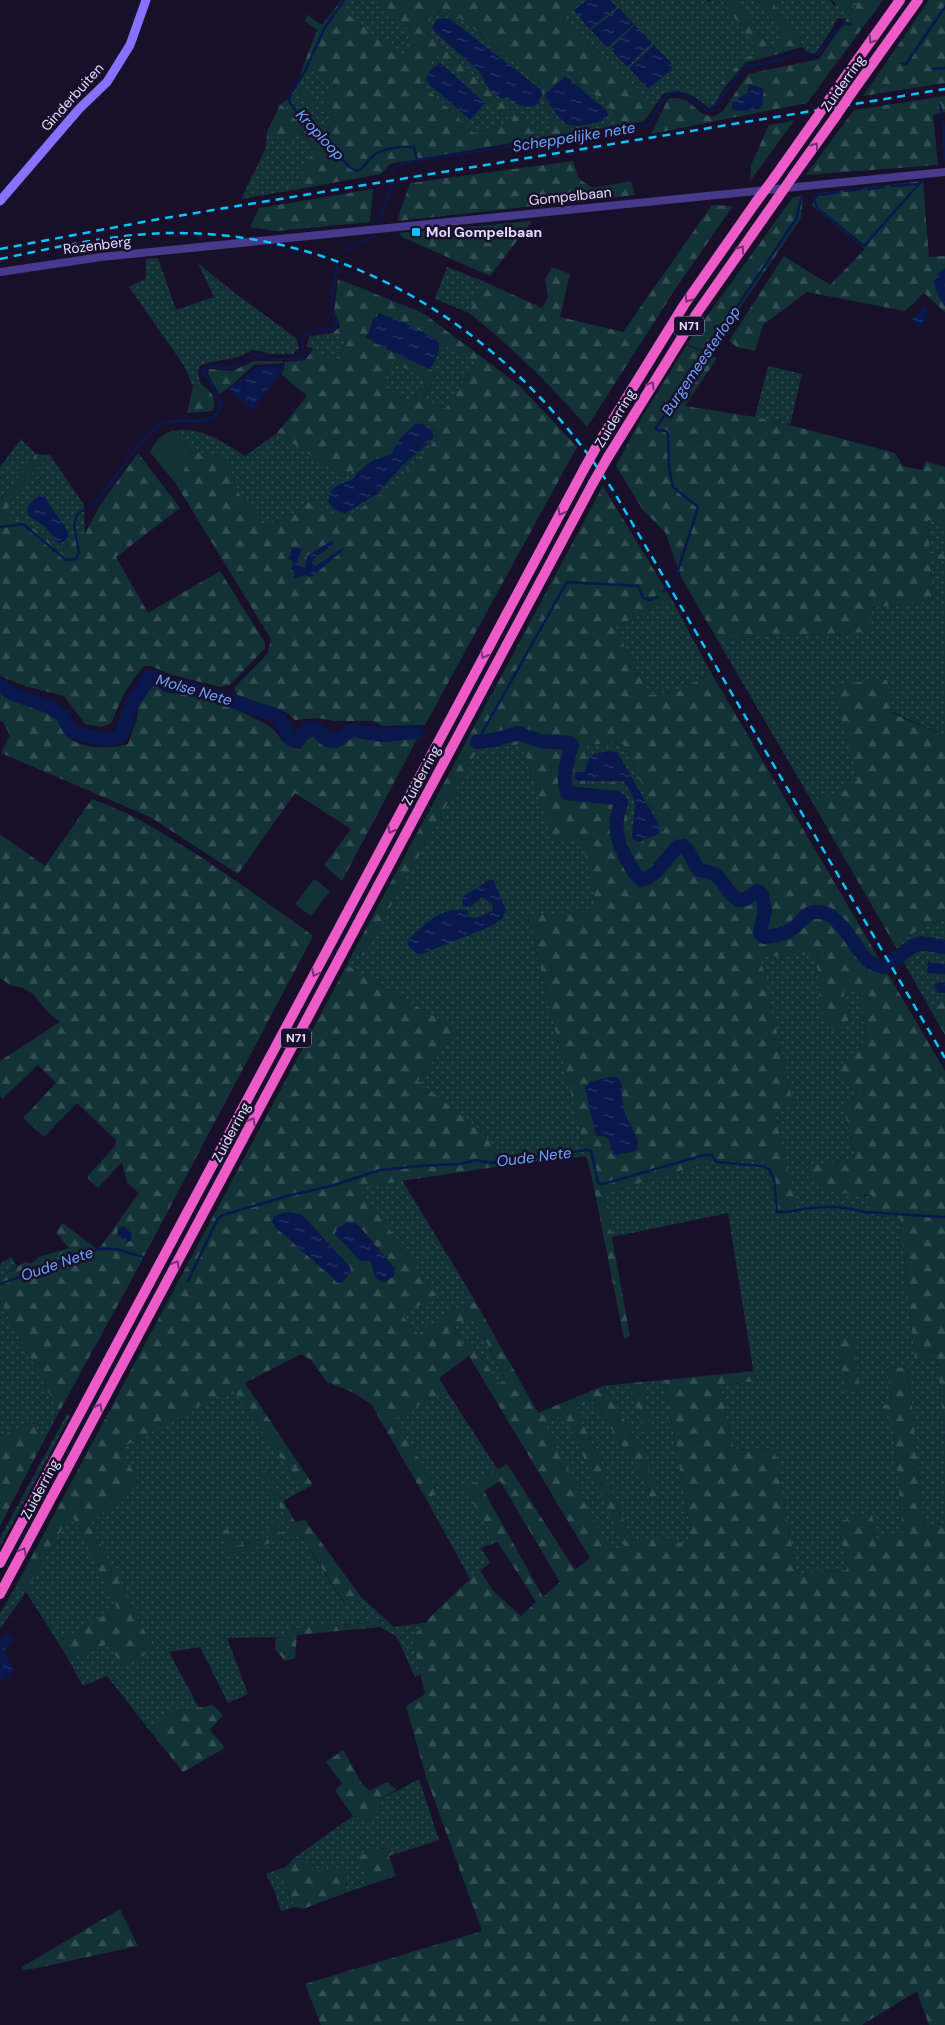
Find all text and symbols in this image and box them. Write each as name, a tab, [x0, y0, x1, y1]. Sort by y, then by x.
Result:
one-way arrow	[869, 34, 878, 44]
street label: Zuiderring	[817, 51, 869, 115]
street label: Ginderbuiten	[37, 59, 107, 135]
water label: Kroploop	[291, 105, 349, 165]
water label: Scheppelijke nete	[511, 117, 637, 157]
one-way arrow	[809, 142, 818, 152]
street label: Gompelbaan	[528, 183, 612, 209]
place label: Mol Gompelbaan	[426, 223, 542, 241]
marker: Mol Gompelbaan	[410, 226, 422, 238]
street label: Rozenberg	[62, 232, 132, 258]
one-way arrow	[735, 245, 744, 255]
one-way arrow	[685, 293, 694, 303]
water label: Burgemeesterloop	[657, 302, 745, 420]
road number: N71	[674, 316, 704, 336]
one-way arrow	[645, 381, 654, 390]
street label: Zuiderring	[590, 385, 640, 451]
one-way arrow	[557, 507, 567, 516]
one-way arrow	[480, 650, 490, 659]
water label: Molse Nete	[154, 670, 235, 710]
street label: Zuiderring	[398, 742, 444, 808]
one-way arrow	[387, 824, 397, 833]
one-way arrow	[311, 968, 321, 977]
road number: N71	[281, 1028, 311, 1048]
street label: Zuiderring	[208, 1099, 254, 1165]
one-way arrow	[246, 1117, 256, 1126]
water label: Oude Nete	[495, 1142, 573, 1172]
water label: Oude Nete	[18, 1242, 96, 1286]
one-way arrow	[170, 1260, 180, 1269]
one-way arrow	[93, 1404, 103, 1413]
street label: Zuiderring	[17, 1456, 63, 1522]
one-way arrow	[17, 1547, 27, 1556]

